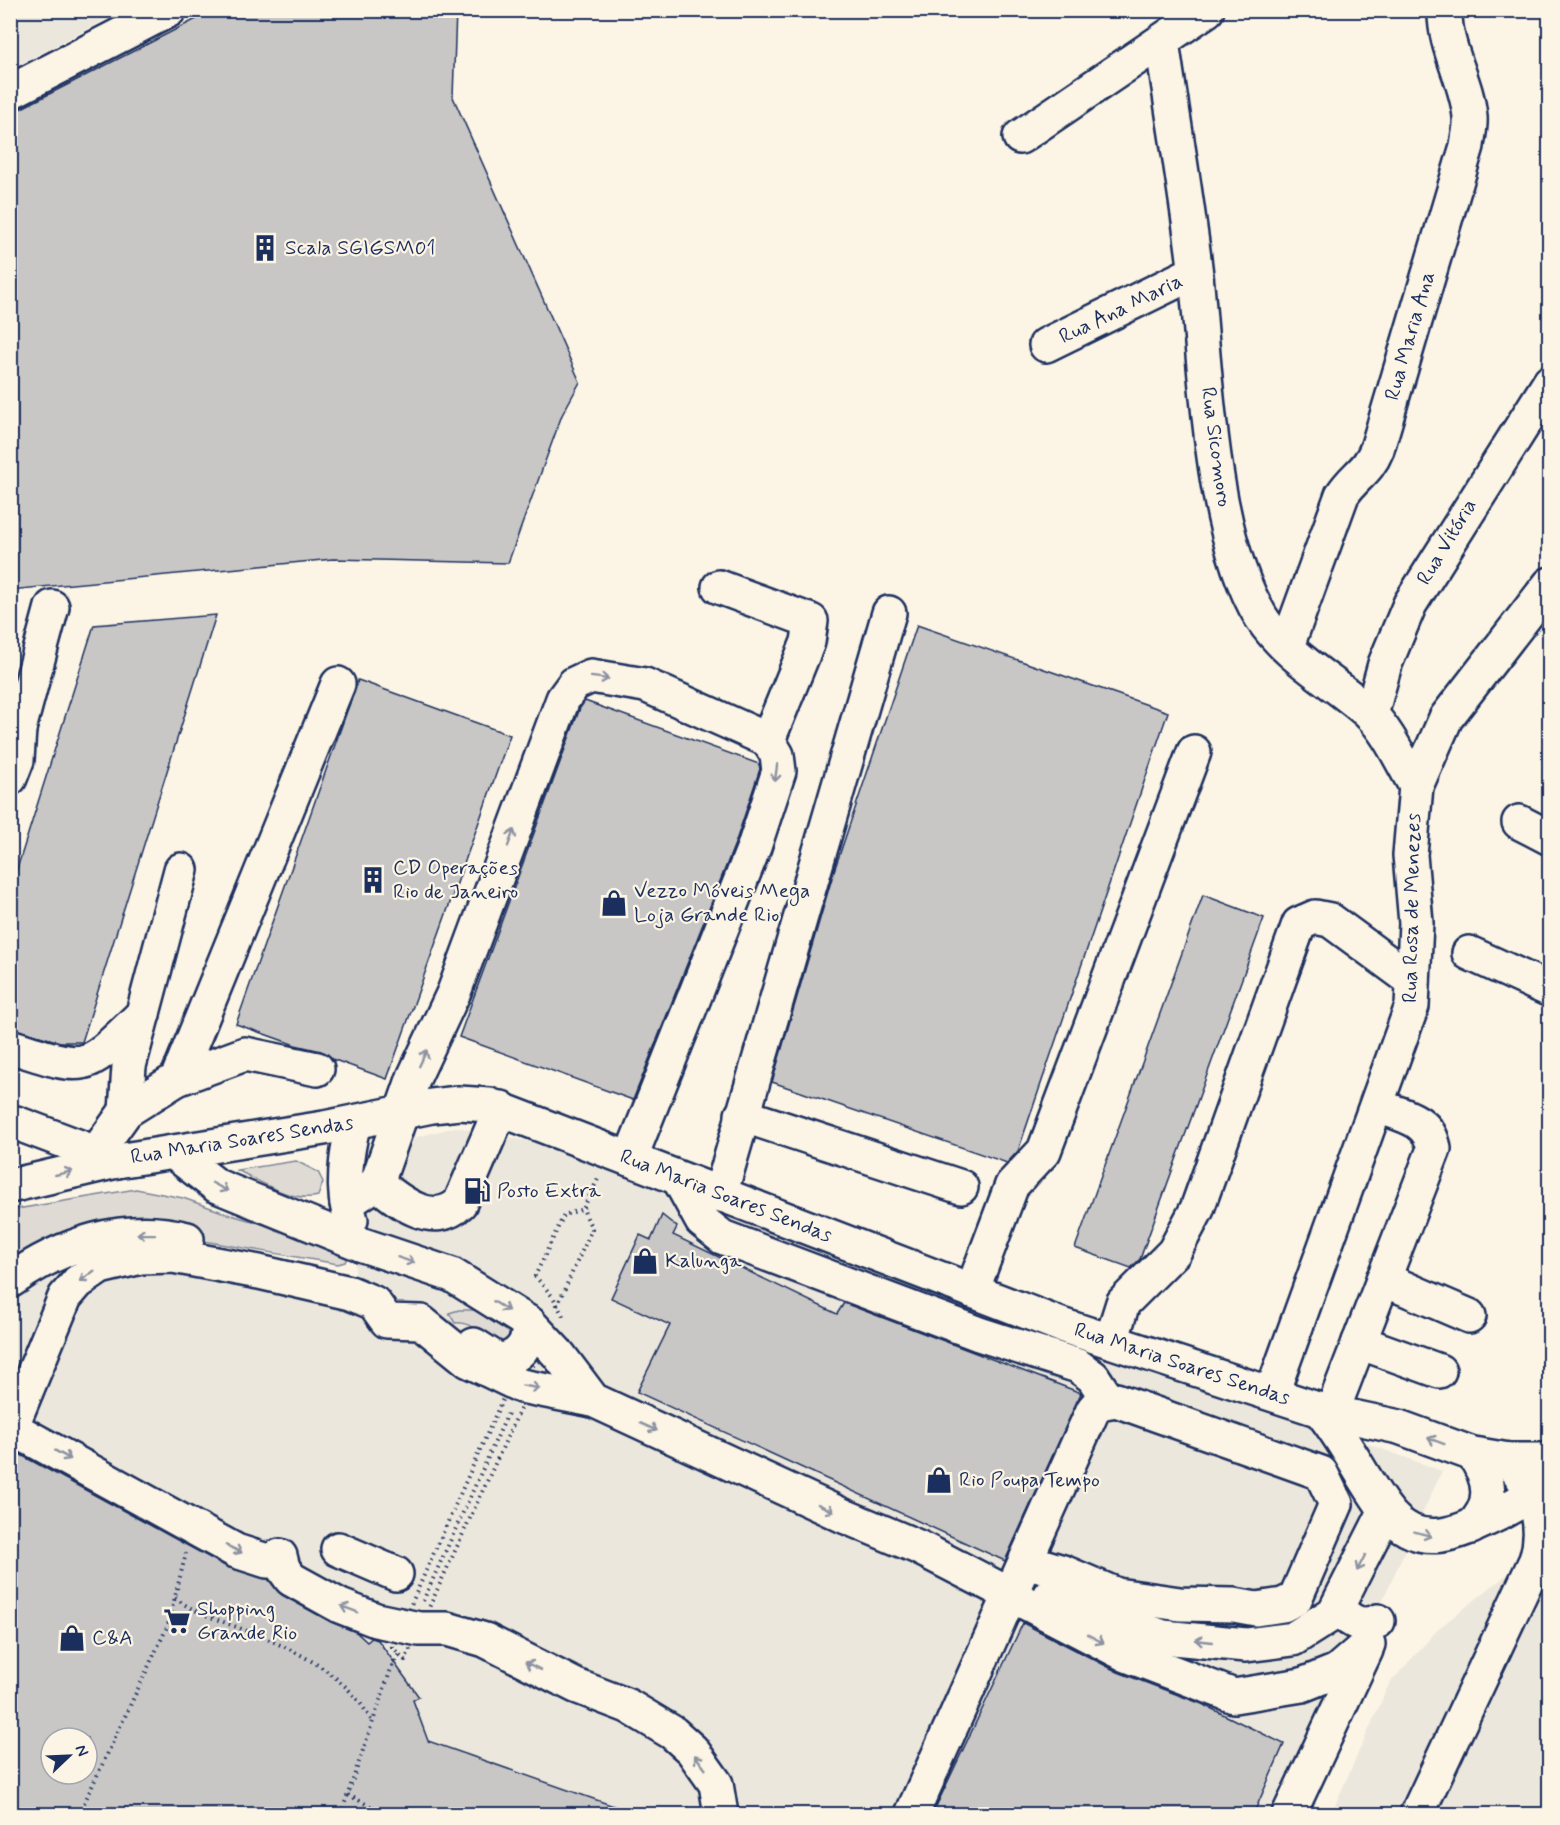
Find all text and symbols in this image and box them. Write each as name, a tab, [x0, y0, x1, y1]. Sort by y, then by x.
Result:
building icon: Scala SGIGSM01	[250, 233, 280, 263]
place label: Scala SGIGSM01	[285, 234, 436, 262]
street label: Rua Ana Maria	[1054, 267, 1188, 351]
street label: Rua Maria Ana	[1378, 268, 1442, 404]
street label: Rua Sicomoro	[1194, 385, 1238, 509]
street label: Rua Vitória	[1410, 494, 1484, 590]
one-way arrow	[590, 673, 610, 684]
one-way arrow	[771, 763, 782, 782]
street label: Rua Rosa de Menezes	[1396, 813, 1428, 1003]
one-way arrow	[506, 829, 517, 848]
place label: CD Operações Rio de Janeiro	[393, 854, 518, 906]
building icon: CD Operações Rio de Janeiro	[358, 865, 388, 895]
place label: Vezzo Móveis Mega Loja Grande Rio	[634, 877, 810, 929]
shop icon: Vezzo Móveis Mega Loja Grande Rio	[599, 888, 629, 918]
one-way arrow	[418, 1049, 429, 1067]
street label: Rua Maria Soares Sendas	[129, 1109, 355, 1171]
street label: Rua Maria Soares Sendas	[616, 1143, 836, 1249]
one-way arrow	[54, 1167, 73, 1179]
fuel station icon: Posto Extra	[462, 1176, 492, 1206]
place label: Posto Extra	[497, 1177, 601, 1205]
one-way arrow	[211, 1182, 229, 1193]
one-way arrow	[137, 1229, 157, 1240]
shop icon: Kalunga	[630, 1246, 660, 1276]
place label: Kalunga	[665, 1247, 742, 1275]
one-way arrow	[396, 1255, 415, 1266]
one-way arrow	[79, 1270, 95, 1282]
one-way arrow	[493, 1299, 510, 1312]
street label: Rua Maria Soares Sendas	[1071, 1316, 1293, 1412]
one-way arrow	[520, 1382, 540, 1393]
one-way arrow	[640, 1422, 658, 1433]
one-way arrow	[1427, 1434, 1446, 1445]
one-way arrow	[54, 1449, 71, 1461]
shop icon: Rio Poupa Tempo	[924, 1465, 954, 1495]
place label: Rio Poupa Tempo	[959, 1466, 1100, 1494]
one-way arrow	[817, 1502, 835, 1514]
one-way arrow	[1413, 1529, 1432, 1540]
one-way arrow	[224, 1543, 242, 1555]
one-way arrow	[1355, 1554, 1366, 1572]
place label: Shopping Grande Rio	[197, 1595, 297, 1647]
one-way arrow	[340, 1603, 359, 1614]
supermarket icon: Shopping Grande Rio	[162, 1606, 192, 1636]
shop icon: C&A	[57, 1623, 87, 1653]
place label: C&A	[92, 1624, 133, 1652]
one-way arrow	[1087, 1633, 1105, 1645]
one-way arrow	[1195, 1635, 1215, 1646]
one-way arrow	[524, 1659, 542, 1671]
north arrow	[39, 1726, 99, 1786]
text: N	[70, 1742, 93, 1760]
one-way arrow	[694, 1754, 706, 1770]

